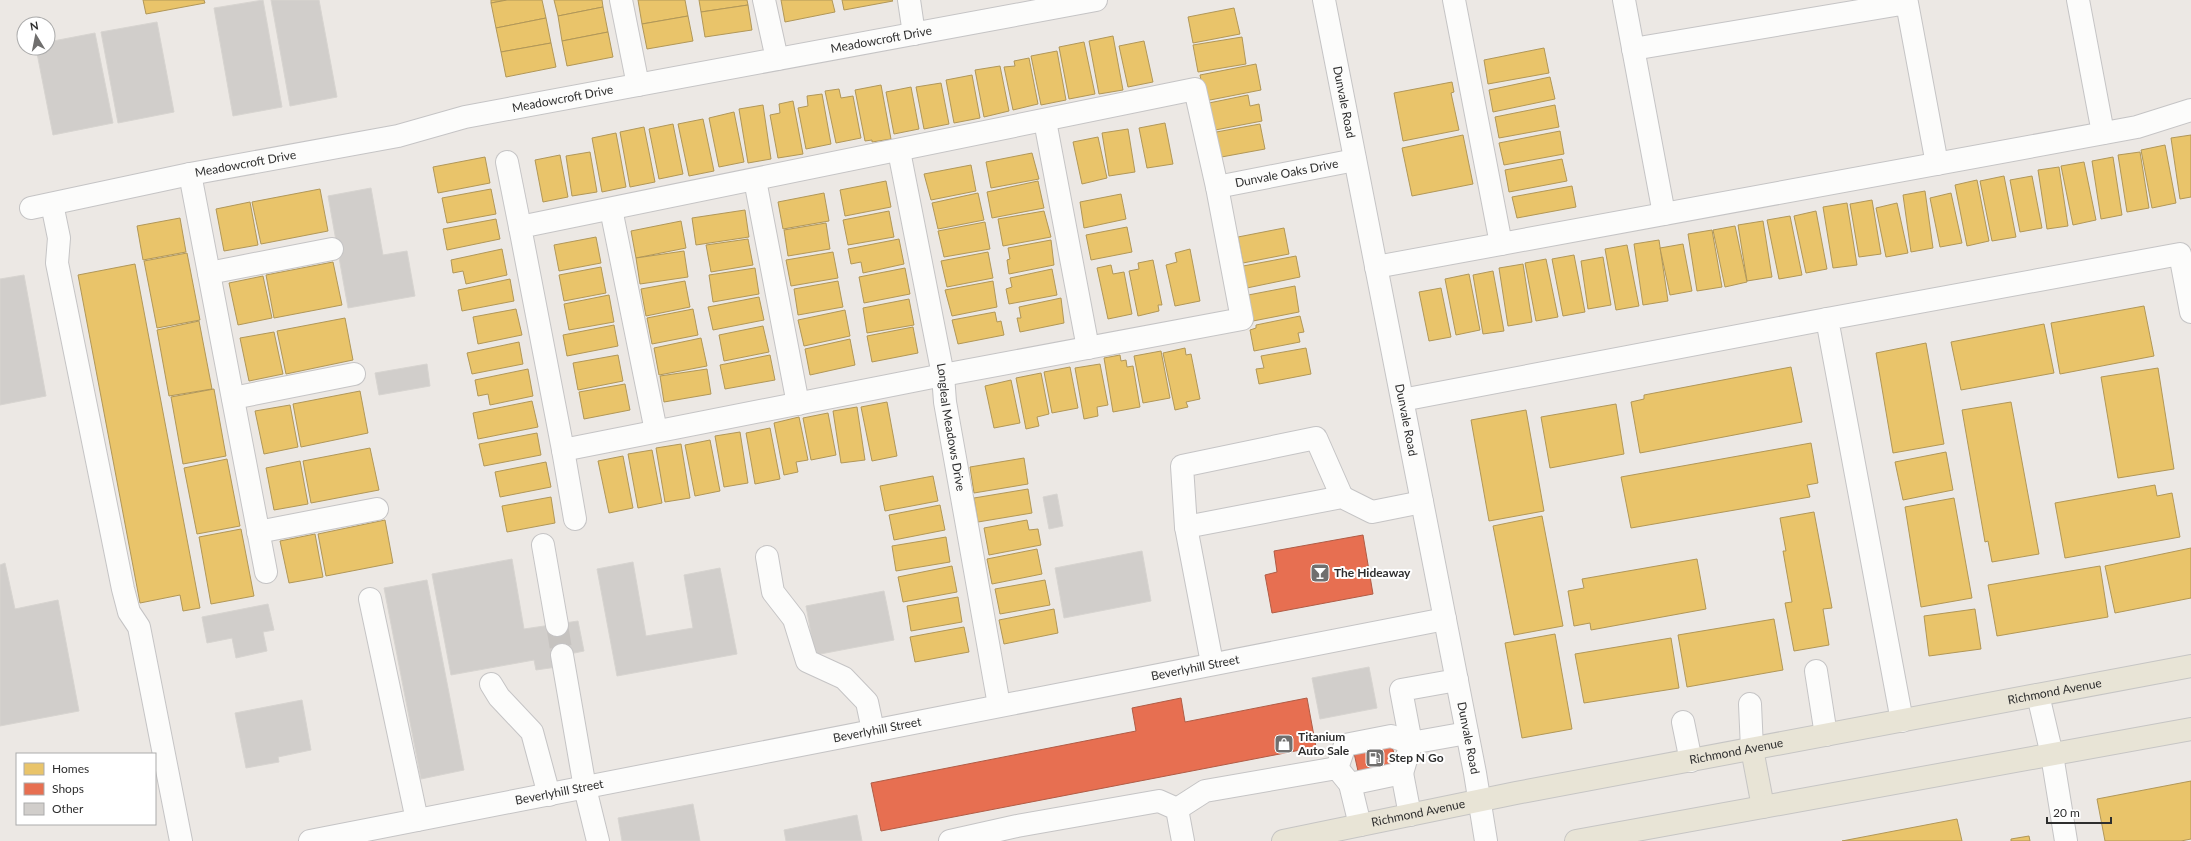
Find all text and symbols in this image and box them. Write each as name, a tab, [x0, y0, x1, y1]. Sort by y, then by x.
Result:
north arrow	[16, 16, 56, 56]
text: N	[29, 19, 39, 33]
street label: Meadowcroft Drive	[829, 23, 933, 56]
street label: Dunvale Road	[1330, 65, 1359, 139]
street label: Meadowcroft Drive	[511, 82, 614, 115]
street label: Meadowcroft Drive	[194, 147, 297, 180]
street label: Dunvale Oaks Drive	[1234, 155, 1340, 190]
street label: Longleal Meadows Drive	[934, 362, 969, 492]
street label: Dunvale Road	[1392, 383, 1421, 457]
bar icon: The Hideaway	[1309, 562, 1331, 584]
place label: The Hideaway	[1334, 565, 1411, 580]
street label: Beverlyhill Street	[1150, 651, 1241, 683]
street label: Richmond Avenue	[2006, 675, 2103, 707]
street label: Dunvale Road	[1454, 701, 1483, 775]
street label: Beverlyhill Street	[832, 713, 923, 746]
place label: Titanium Auto Sale	[1297, 729, 1350, 758]
shop icon: Titanium Auto Sale	[1273, 733, 1295, 755]
street label: Richmond Avenue	[1688, 735, 1784, 767]
fuel station icon: Step N Go	[1364, 747, 1386, 769]
place label: Step N Go	[1389, 750, 1444, 765]
legend	[16, 753, 156, 825]
text: Homes	[52, 761, 89, 776]
street label: Beverlyhill Street	[514, 776, 605, 808]
text: Shops	[52, 781, 84, 796]
street label: Richmond Avenue	[1370, 796, 1466, 830]
scale bar	[2047, 799, 2111, 825]
text: Other	[52, 801, 84, 816]
text: 20 m	[2053, 805, 2080, 820]

